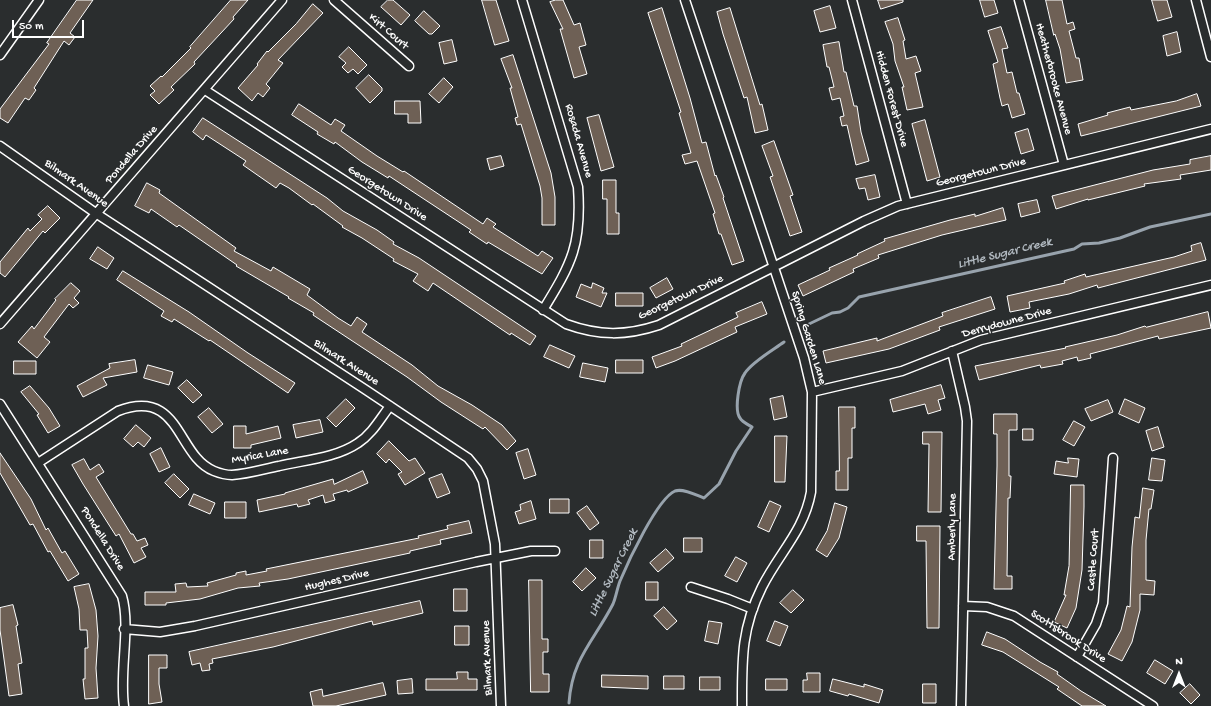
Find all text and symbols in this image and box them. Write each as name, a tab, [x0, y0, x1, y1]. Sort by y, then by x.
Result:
street label: Kirt Court	[365, 11, 411, 53]
scale bar	[14, 12, 86, 38]
text: 50 m	[19, 20, 44, 34]
street label: Heatherbrooke Avenue	[1031, 22, 1075, 136]
street label: Hidden Forest Drive	[871, 49, 911, 149]
street label: Rosada Avenue	[561, 102, 595, 180]
street label: Pondella Drive	[103, 123, 161, 187]
street label: Georgetown Drive	[934, 155, 1028, 191]
street label: Bilmark Avenue	[41, 157, 111, 211]
street label: Georgetown Drive	[344, 163, 430, 225]
water label: Little Sugar Creek	[956, 235, 1054, 273]
street label: Georgetown Drive	[636, 272, 726, 324]
street label: Spring Garden Lane	[787, 290, 829, 386]
street label: Derrydowne Drive	[961, 304, 1053, 342]
street label: Bilmark Avenue	[311, 337, 381, 389]
street label: Myrica Lane	[230, 444, 290, 468]
street label: Amberly Lane	[945, 494, 961, 560]
street label: Pondella Drive	[77, 504, 127, 574]
water label: Little Sugar Creek	[586, 526, 642, 620]
street label: Castle Court	[1085, 529, 1103, 591]
street label: Hughes Drive	[304, 567, 370, 595]
street label: Scottsbrook Drive	[1027, 607, 1109, 667]
street label: Bilmark Avenue	[479, 620, 497, 696]
north arrow	[1159, 654, 1199, 694]
text: N	[1175, 656, 1183, 668]

